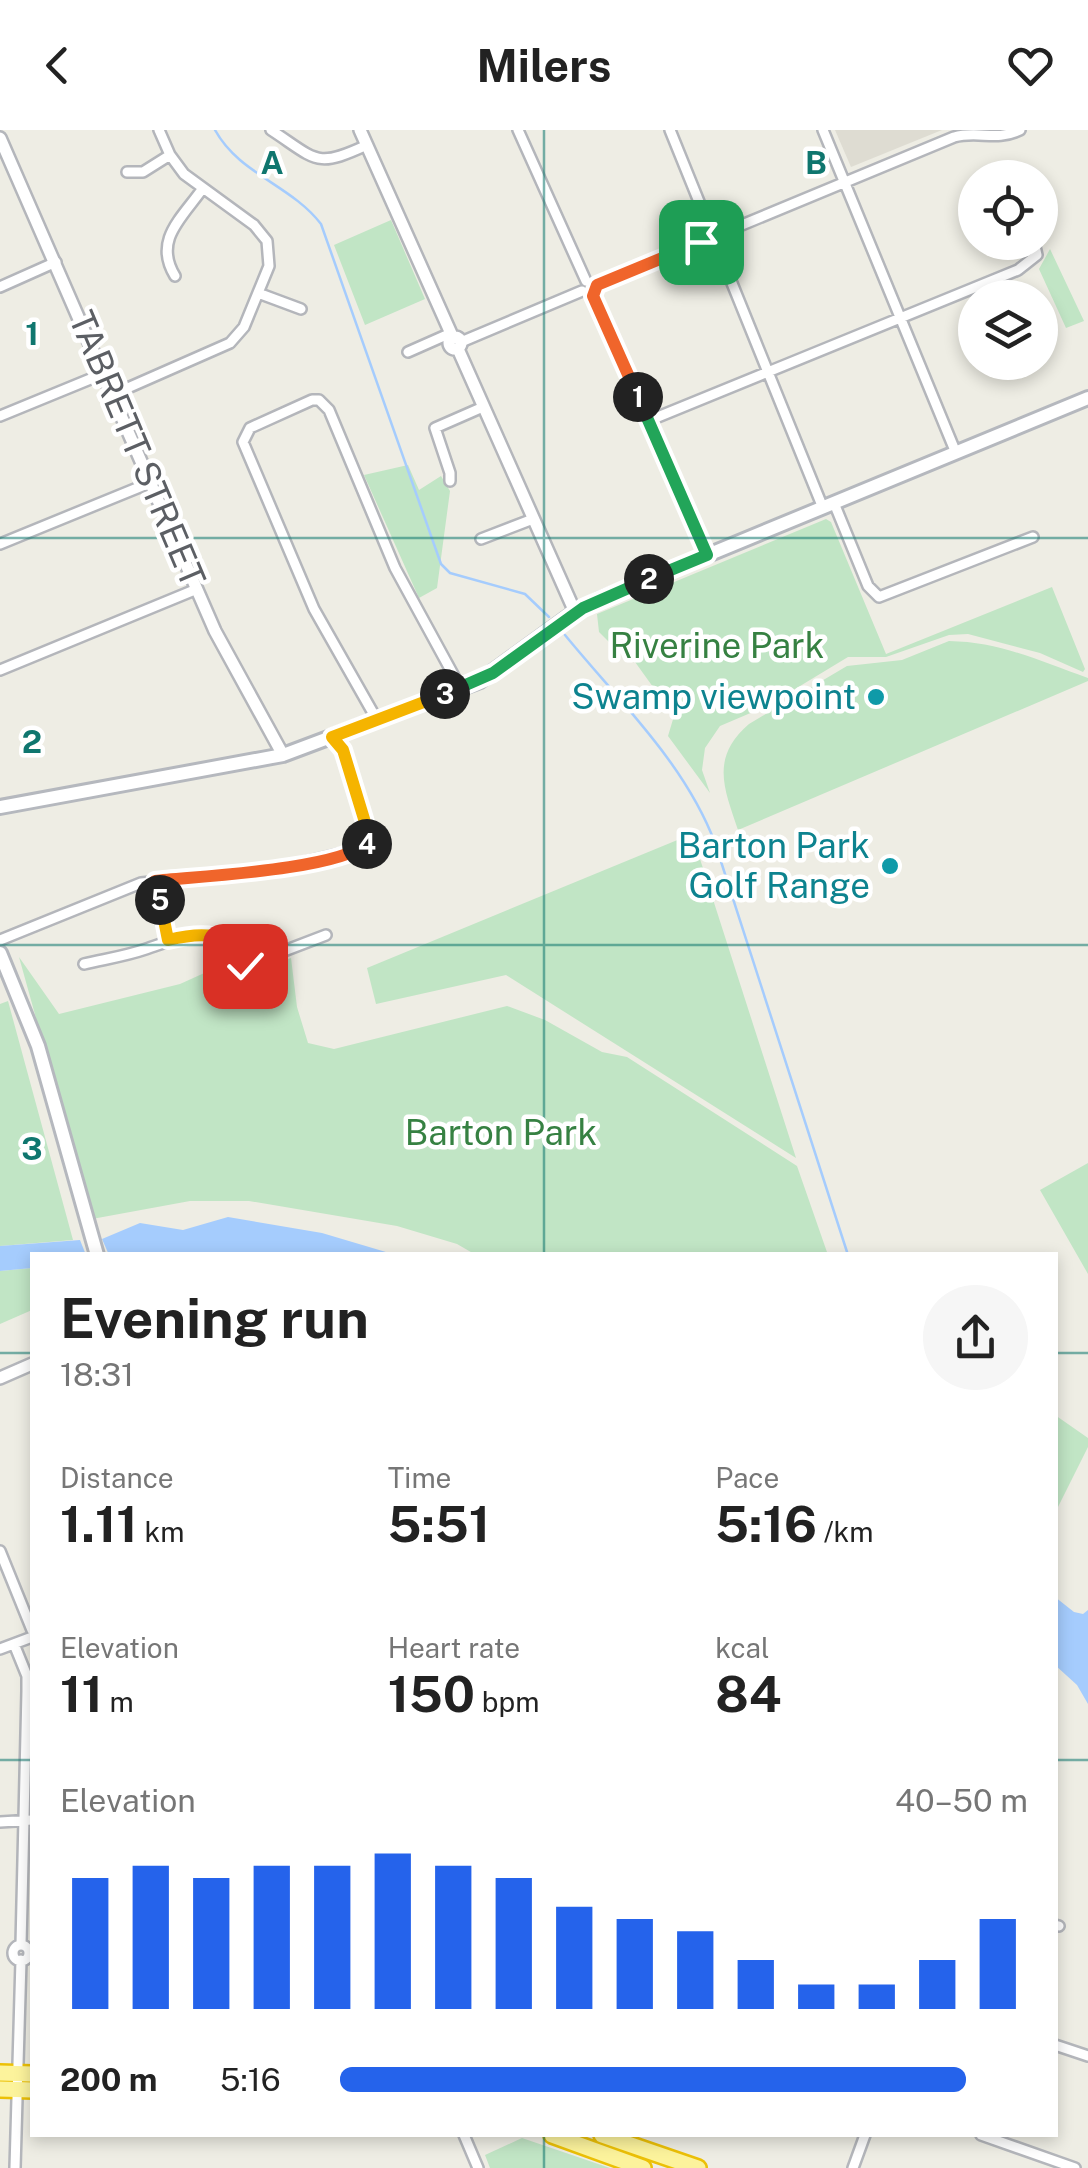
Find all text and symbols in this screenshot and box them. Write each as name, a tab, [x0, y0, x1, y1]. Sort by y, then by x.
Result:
icon: back	[30, 38, 85, 93]
icon: heart	[1003, 38, 1058, 93]
text: Milers	[476, 39, 612, 92]
text: A	[260, 144, 284, 181]
text: B	[805, 144, 827, 181]
map controls	[958, 160, 1058, 380]
button: locate	[958, 160, 1058, 260]
pin	[659, 200, 744, 285]
icon: arrive	[674, 215, 729, 270]
button: layers	[958, 280, 1058, 380]
street label: TABRETT STREET	[61, 305, 214, 593]
text: 1	[25, 315, 39, 352]
pin: 1	[613, 372, 663, 422]
text: 1	[632, 380, 644, 413]
pin: 2	[624, 554, 674, 604]
text: 2	[640, 562, 658, 595]
park label: Riverine Park	[610, 625, 824, 666]
pin: 3	[420, 669, 470, 719]
place label: Swamp viewpoint	[571, 676, 856, 717]
text: 3	[436, 677, 454, 710]
marker: Swamp viewpoint	[865, 686, 887, 708]
text: 2	[22, 723, 42, 760]
pin: 4	[342, 819, 392, 869]
place label: Barton Park Golf Range	[678, 825, 870, 906]
text: 4	[358, 827, 376, 860]
marker: Barton Park Golf Range	[879, 855, 901, 877]
pin: 5	[135, 875, 185, 925]
text: 5	[151, 883, 169, 916]
pin	[203, 924, 288, 1009]
icon: check	[218, 939, 273, 994]
park label: Barton Park	[405, 1112, 597, 1153]
text: 3	[21, 1130, 43, 1167]
button: share	[923, 1285, 1028, 1390]
text: Evening run	[60, 1286, 369, 1350]
text: 18:31	[60, 1356, 134, 1393]
text: Distance	[60, 1461, 174, 1494]
text: Time	[388, 1461, 451, 1494]
text: Pace	[715, 1461, 779, 1494]
text: 1.11	[60, 1494, 138, 1553]
text: 5:51	[388, 1494, 490, 1553]
text: 5:16	[715, 1494, 817, 1553]
text: km	[138, 1515, 184, 1548]
text: /km	[817, 1515, 874, 1548]
text: Elevation	[60, 1631, 179, 1664]
text: Heart rate	[388, 1631, 520, 1664]
text: kcal	[715, 1631, 769, 1664]
text: 11	[60, 1664, 103, 1723]
text: 150	[388, 1664, 475, 1723]
text: 84	[715, 1664, 782, 1723]
text: m	[103, 1685, 134, 1718]
text: bpm	[475, 1685, 539, 1718]
text: Elevation	[60, 1782, 196, 1819]
text: 40–50 m	[895, 1782, 1028, 1819]
text: 200 m	[60, 2061, 157, 2098]
text: 5:16	[220, 2061, 281, 2098]

